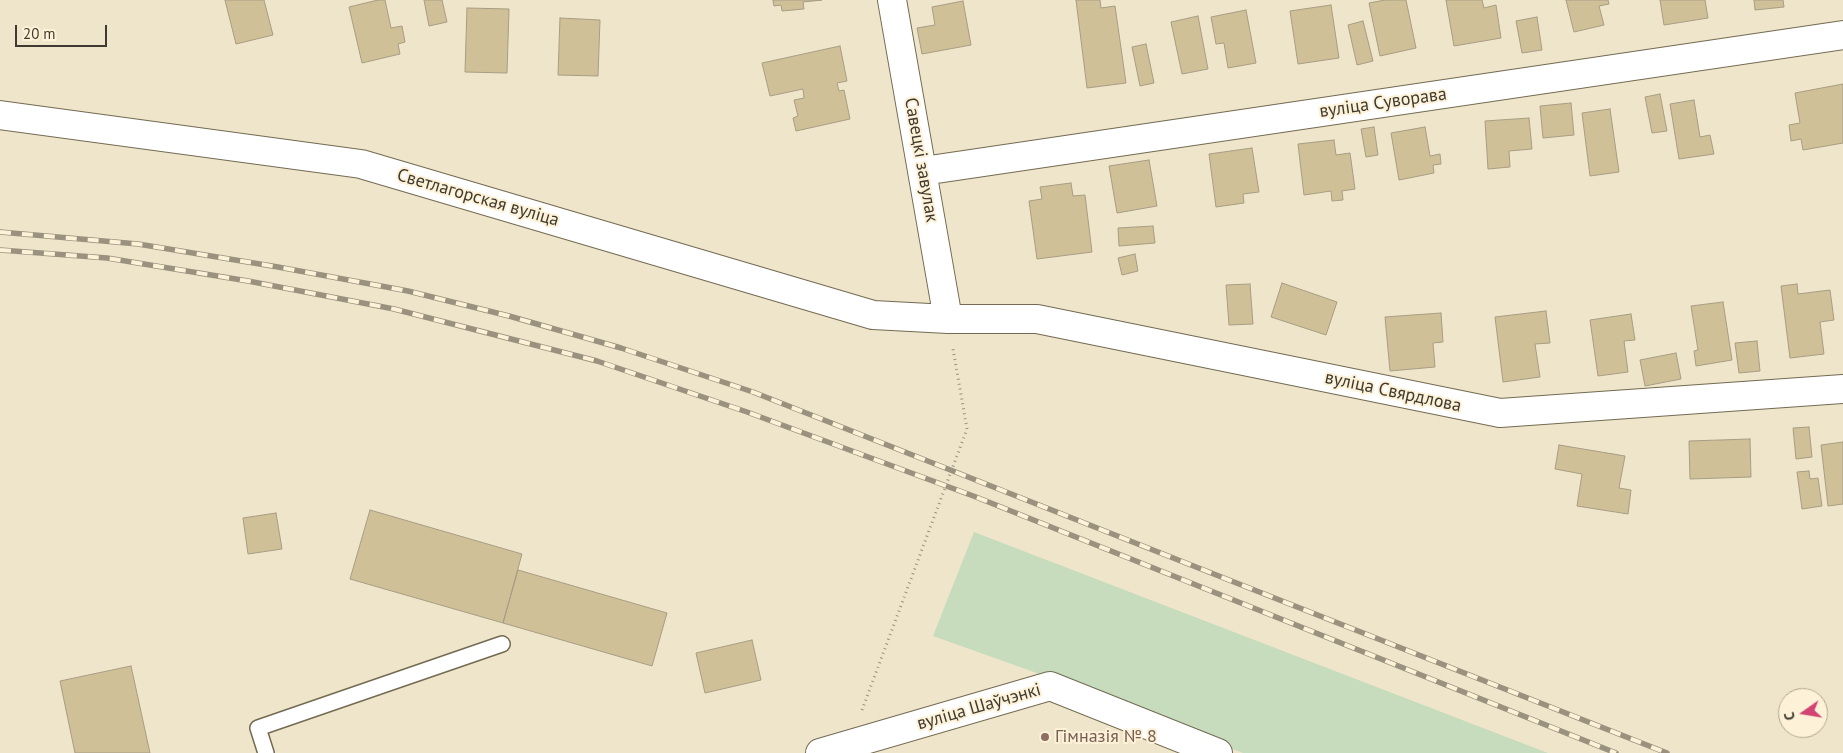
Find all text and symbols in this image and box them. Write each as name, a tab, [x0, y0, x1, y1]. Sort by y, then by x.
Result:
scale bar	[18, 15, 110, 47]
text: 20 m	[23, 24, 56, 43]
street label: вуліца Суворава	[1318, 83, 1448, 123]
street label: Савецкі завулак	[899, 96, 943, 224]
street label: Светлагорская вуліца	[394, 165, 562, 231]
street label: вуліца Свярдлова	[1323, 367, 1463, 417]
street label: вуліца Шаўчэнкі	[914, 679, 1044, 735]
north arrow	[1778, 688, 1828, 738]
text: С	[1780, 710, 1799, 722]
place label: Гімназія № 8	[1055, 726, 1157, 748]
marker: Гімназія № 8	[1039, 731, 1051, 743]

